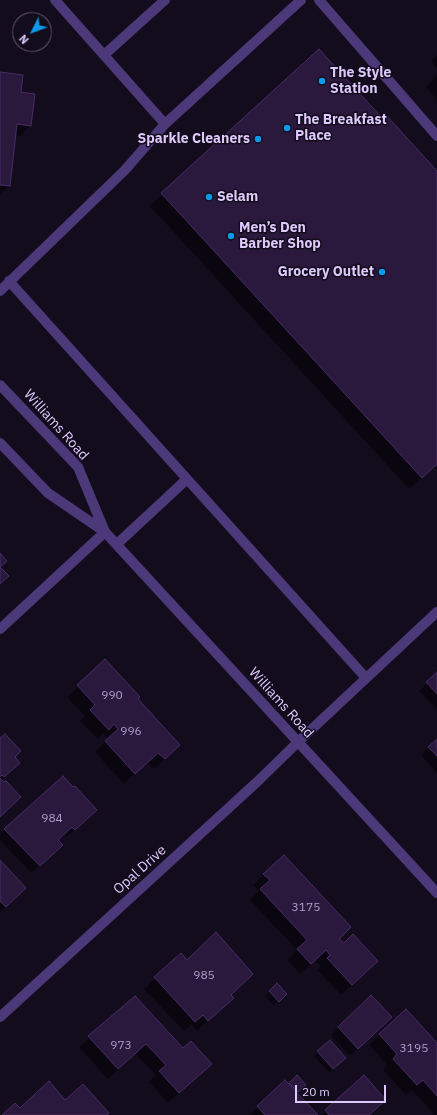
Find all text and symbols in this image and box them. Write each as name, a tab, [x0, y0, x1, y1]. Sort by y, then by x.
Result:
north arrow	[12, 12, 52, 52]
text: N	[16, 32, 32, 47]
place label: The Style Station	[330, 65, 391, 98]
marker: The Style Station	[317, 76, 327, 86]
place label: The Breakfast Place	[295, 112, 387, 144]
marker: The Breakfast Place	[282, 123, 292, 133]
place label: Sparkle Cleaners	[138, 131, 250, 147]
marker: Sparkle Cleaners	[253, 134, 263, 144]
place label: Selam	[217, 189, 258, 205]
marker: Selam	[204, 192, 214, 202]
place label: Men’s Den Barber Shop	[239, 220, 321, 252]
marker: Men’s Den Barber Shop	[226, 231, 236, 241]
place label: Grocery Outlet	[278, 264, 374, 280]
marker: Grocery Outlet	[377, 267, 387, 277]
street label: Williams Road	[20, 386, 92, 464]
street label: Williams Road	[245, 664, 317, 742]
house number: 990	[101, 689, 123, 703]
house number: 996	[120, 725, 142, 739]
house number: 984	[41, 812, 63, 826]
street label: Opal Drive	[110, 842, 170, 898]
house number: 3175	[292, 901, 320, 915]
house number: 985	[193, 969, 215, 983]
house number: 973	[110, 1039, 132, 1053]
house number: 3195	[400, 1042, 428, 1056]
scale bar	[297, 1077, 388, 1103]
text: 20 m	[302, 1084, 330, 1099]

